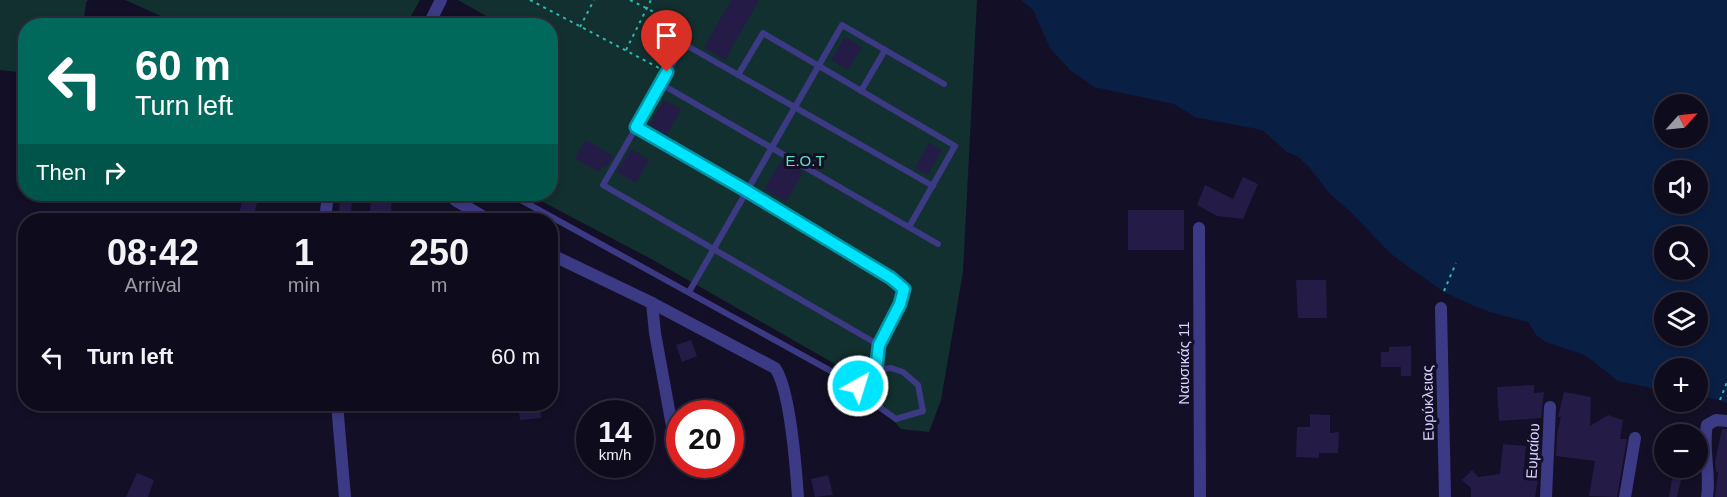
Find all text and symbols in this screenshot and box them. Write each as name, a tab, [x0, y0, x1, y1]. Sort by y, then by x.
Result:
pin	[641, 10, 692, 72]
icon: arrive	[650, 19, 683, 52]
icon: left	[36, 42, 114, 120]
text: 60 m	[135, 42, 231, 89]
text: Turn left	[135, 91, 233, 121]
north arrow	[1654, 94, 1708, 148]
map controls	[1654, 94, 1708, 478]
park label: E.O.T	[785, 152, 825, 169]
icon: right	[98, 156, 131, 189]
text: Then	[36, 160, 86, 185]
button: sound	[1654, 160, 1708, 214]
button: search	[1654, 226, 1708, 280]
text: 08:42	[107, 232, 199, 273]
text: 1	[294, 232, 314, 273]
text: 250	[409, 232, 469, 273]
text: Arrival	[125, 274, 181, 296]
text: min	[288, 274, 320, 296]
text: m	[431, 274, 447, 296]
button: layers	[1654, 292, 1708, 346]
street label: Ναυσικάς 11	[1175, 321, 1192, 405]
icon: left	[36, 341, 69, 374]
text: Turn left	[87, 344, 173, 369]
text: 60 m	[491, 344, 540, 369]
position arrow	[826, 354, 890, 418]
button: +	[1654, 358, 1708, 412]
street label: Ευρύκλειας	[1418, 365, 1437, 441]
speed limit sign: 20	[666, 400, 744, 478]
text: 14	[598, 415, 632, 448]
street label: Ευμαίου	[1523, 423, 1542, 479]
button: −	[1654, 424, 1708, 478]
text: km/h	[599, 446, 631, 463]

